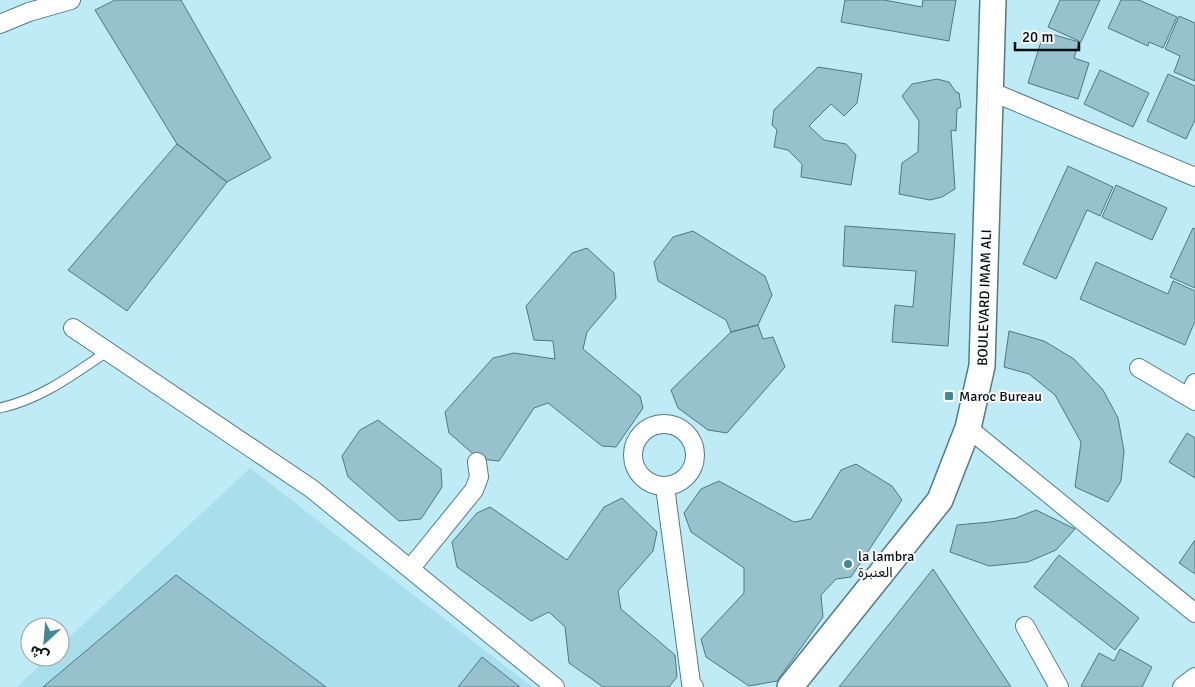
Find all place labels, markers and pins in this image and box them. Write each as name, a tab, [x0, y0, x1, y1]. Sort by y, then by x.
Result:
place label: Maroc Bureau	[959, 388, 1042, 405]
marker: Maroc Bureau	[943, 390, 955, 402]
place label: la lambra العنبرة	[858, 548, 914, 581]
marker: la lambra العنبرة	[842, 558, 854, 570]

